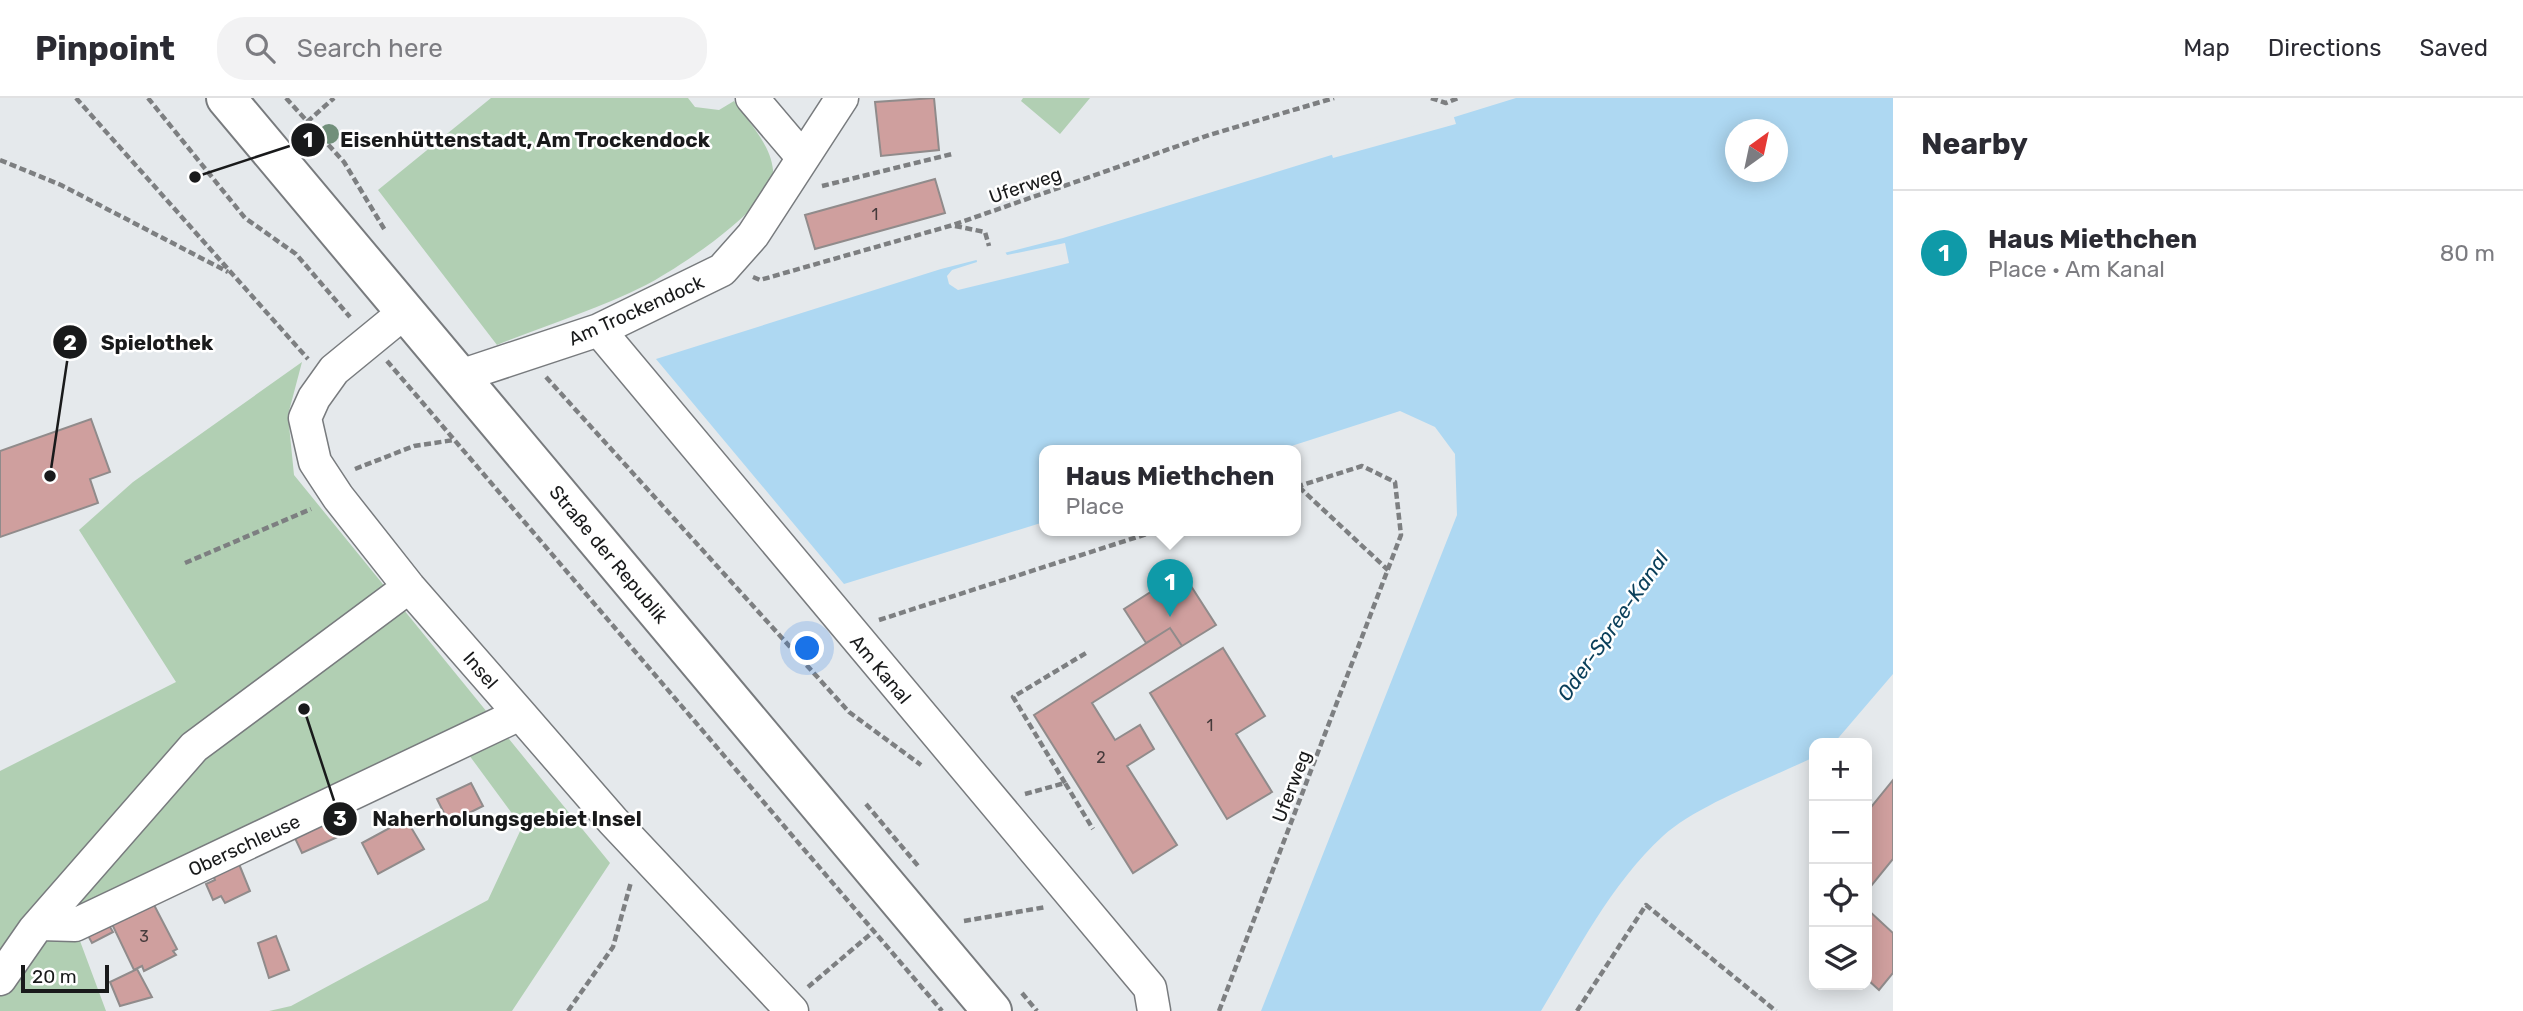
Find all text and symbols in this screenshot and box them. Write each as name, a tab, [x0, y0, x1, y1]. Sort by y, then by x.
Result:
search box	[217, 17, 707, 80]
text: Pinpoint	[35, 29, 175, 68]
icon: search	[241, 29, 279, 67]
text: Search here	[297, 33, 443, 64]
text: Map	[2183, 34, 2230, 62]
text: Directions	[2268, 34, 2381, 62]
text: Saved	[2419, 34, 2488, 62]
callout: Eisenhüttenstadt, Am Trockendock	[290, 119, 724, 161]
north arrow	[1725, 119, 1788, 182]
text: Nearby	[1921, 126, 2028, 162]
text: 1	[303, 127, 313, 152]
text: Eisenhüttenstadt, Am Trockendock	[340, 127, 711, 152]
street label: Uferweg	[986, 162, 1064, 209]
house number: 1	[872, 205, 878, 224]
text: Haus Miethchen	[1988, 224, 2197, 255]
text: 1	[1938, 239, 1950, 267]
text: 80 m	[2440, 239, 2495, 267]
text: Place · Am Kanal	[1988, 255, 2165, 283]
street label: Am Trockendock	[565, 270, 708, 351]
callout: Spielothek	[52, 321, 228, 363]
text: 2	[63, 330, 77, 355]
text: Spielothek	[101, 330, 214, 355]
popup	[1039, 445, 1301, 536]
text: Haus Miethchen	[1065, 461, 1275, 492]
street label: Straße der Republik	[544, 481, 673, 628]
text: Place	[1065, 492, 1124, 520]
water label: Oder-Spree-Kanal	[1552, 545, 1674, 705]
pin: 1	[1147, 559, 1193, 617]
street label: Am Kanal	[845, 630, 916, 708]
your location	[790, 631, 824, 665]
street label: Insel	[458, 647, 503, 694]
house number: 1	[1207, 716, 1213, 735]
map controls	[1809, 738, 1872, 990]
button: +	[1809, 738, 1872, 801]
street label: Uferweg	[1267, 747, 1316, 825]
house number: 2	[1096, 748, 1106, 767]
callout: Naherholungsgebiet Insel	[323, 798, 656, 840]
button: −	[1809, 801, 1872, 864]
text: 3	[333, 806, 347, 831]
text: Naherholungsgebiet Insel	[372, 806, 642, 831]
street label: Oberschleuse	[185, 810, 304, 881]
button: locate	[1809, 864, 1872, 927]
house number: 3	[139, 927, 149, 946]
button: layers	[1809, 927, 1872, 990]
scale bar	[21, 962, 108, 994]
text: 20 m	[32, 965, 77, 988]

